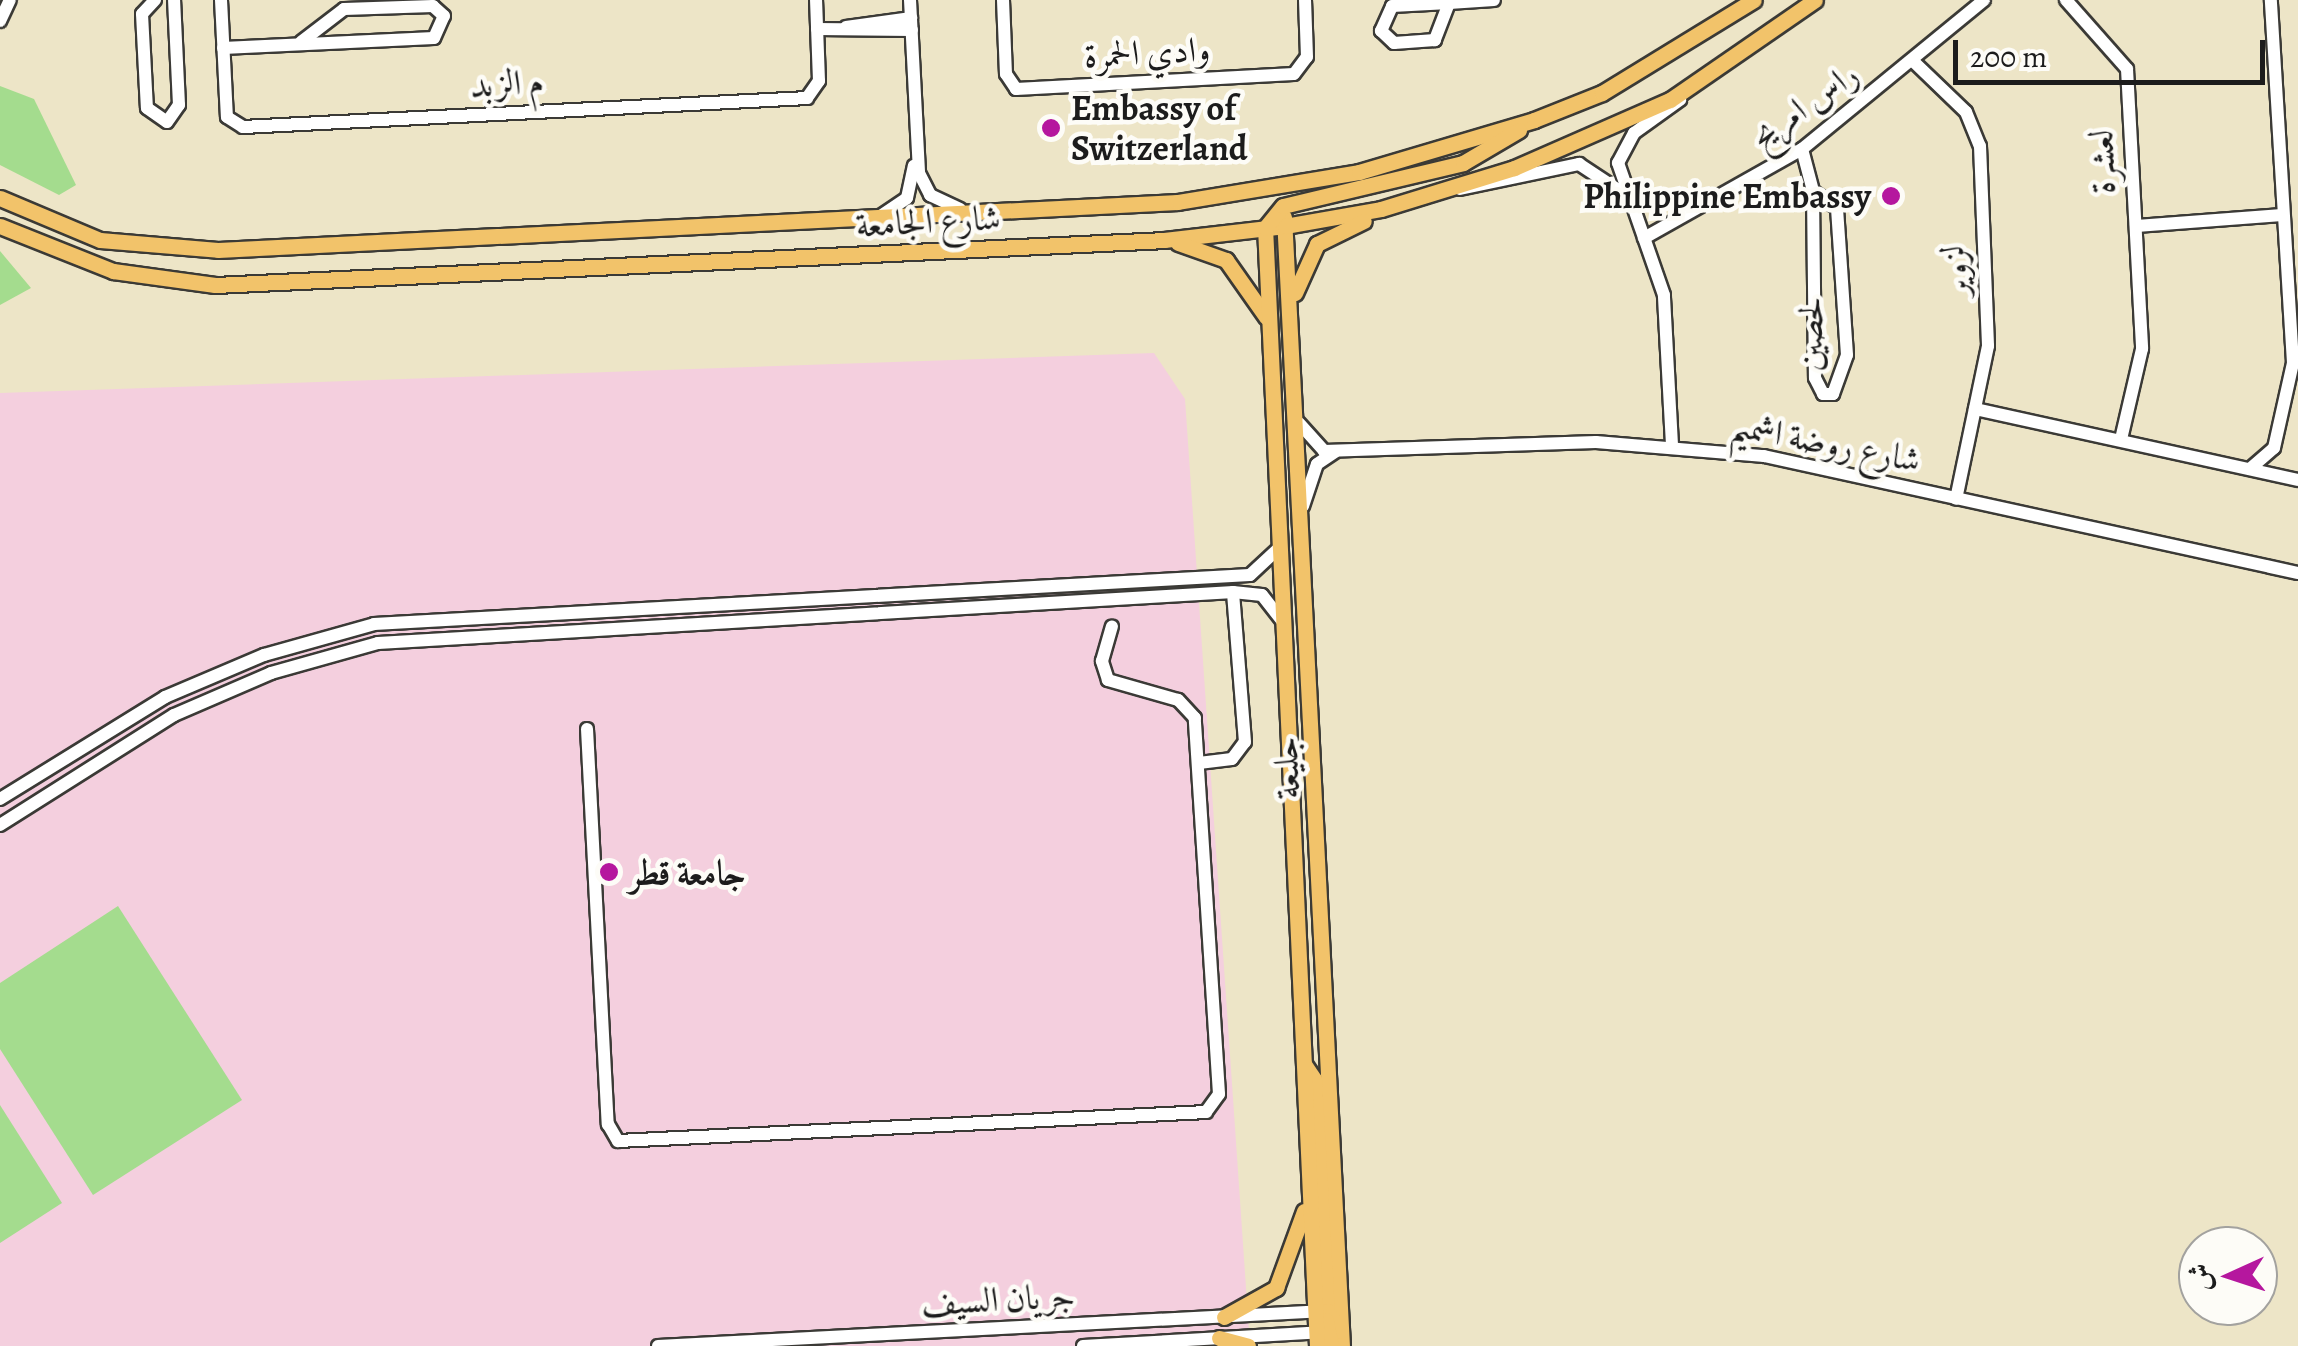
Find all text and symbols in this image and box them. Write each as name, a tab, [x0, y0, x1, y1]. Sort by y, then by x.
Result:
scale bar	[1958, 20, 2270, 82]
street label: وادي الحمرة	[1083, 28, 1211, 76]
text: 200 m	[1970, 37, 2047, 77]
street label: راس امريح	[1742, 53, 1866, 157]
street label: م الزبد	[469, 60, 545, 106]
place label: Embassy of Switzerland	[1071, 87, 1248, 169]
marker: Embassy of Switzerland	[1040, 117, 1062, 139]
street label: لعشرة	[2079, 129, 2125, 195]
place label: Philippine Embassy	[1583, 175, 1871, 217]
marker: Philippine Embassy	[1880, 185, 1902, 207]
street label: شارع الجامعة	[854, 196, 1002, 246]
street label: لزوير	[1933, 245, 1977, 297]
street label: لحصين	[1788, 296, 1832, 372]
street label: شارع روضة اشميم	[1728, 403, 1924, 481]
street label: جليعة	[1263, 736, 1309, 800]
place label: جامعة قطر	[629, 851, 746, 893]
marker: جامعة قطر	[598, 861, 620, 883]
north arrow	[2178, 1226, 2278, 1326]
text: ش	[2180, 1263, 2220, 1292]
street label: جريان السيف	[920, 1274, 1076, 1324]

